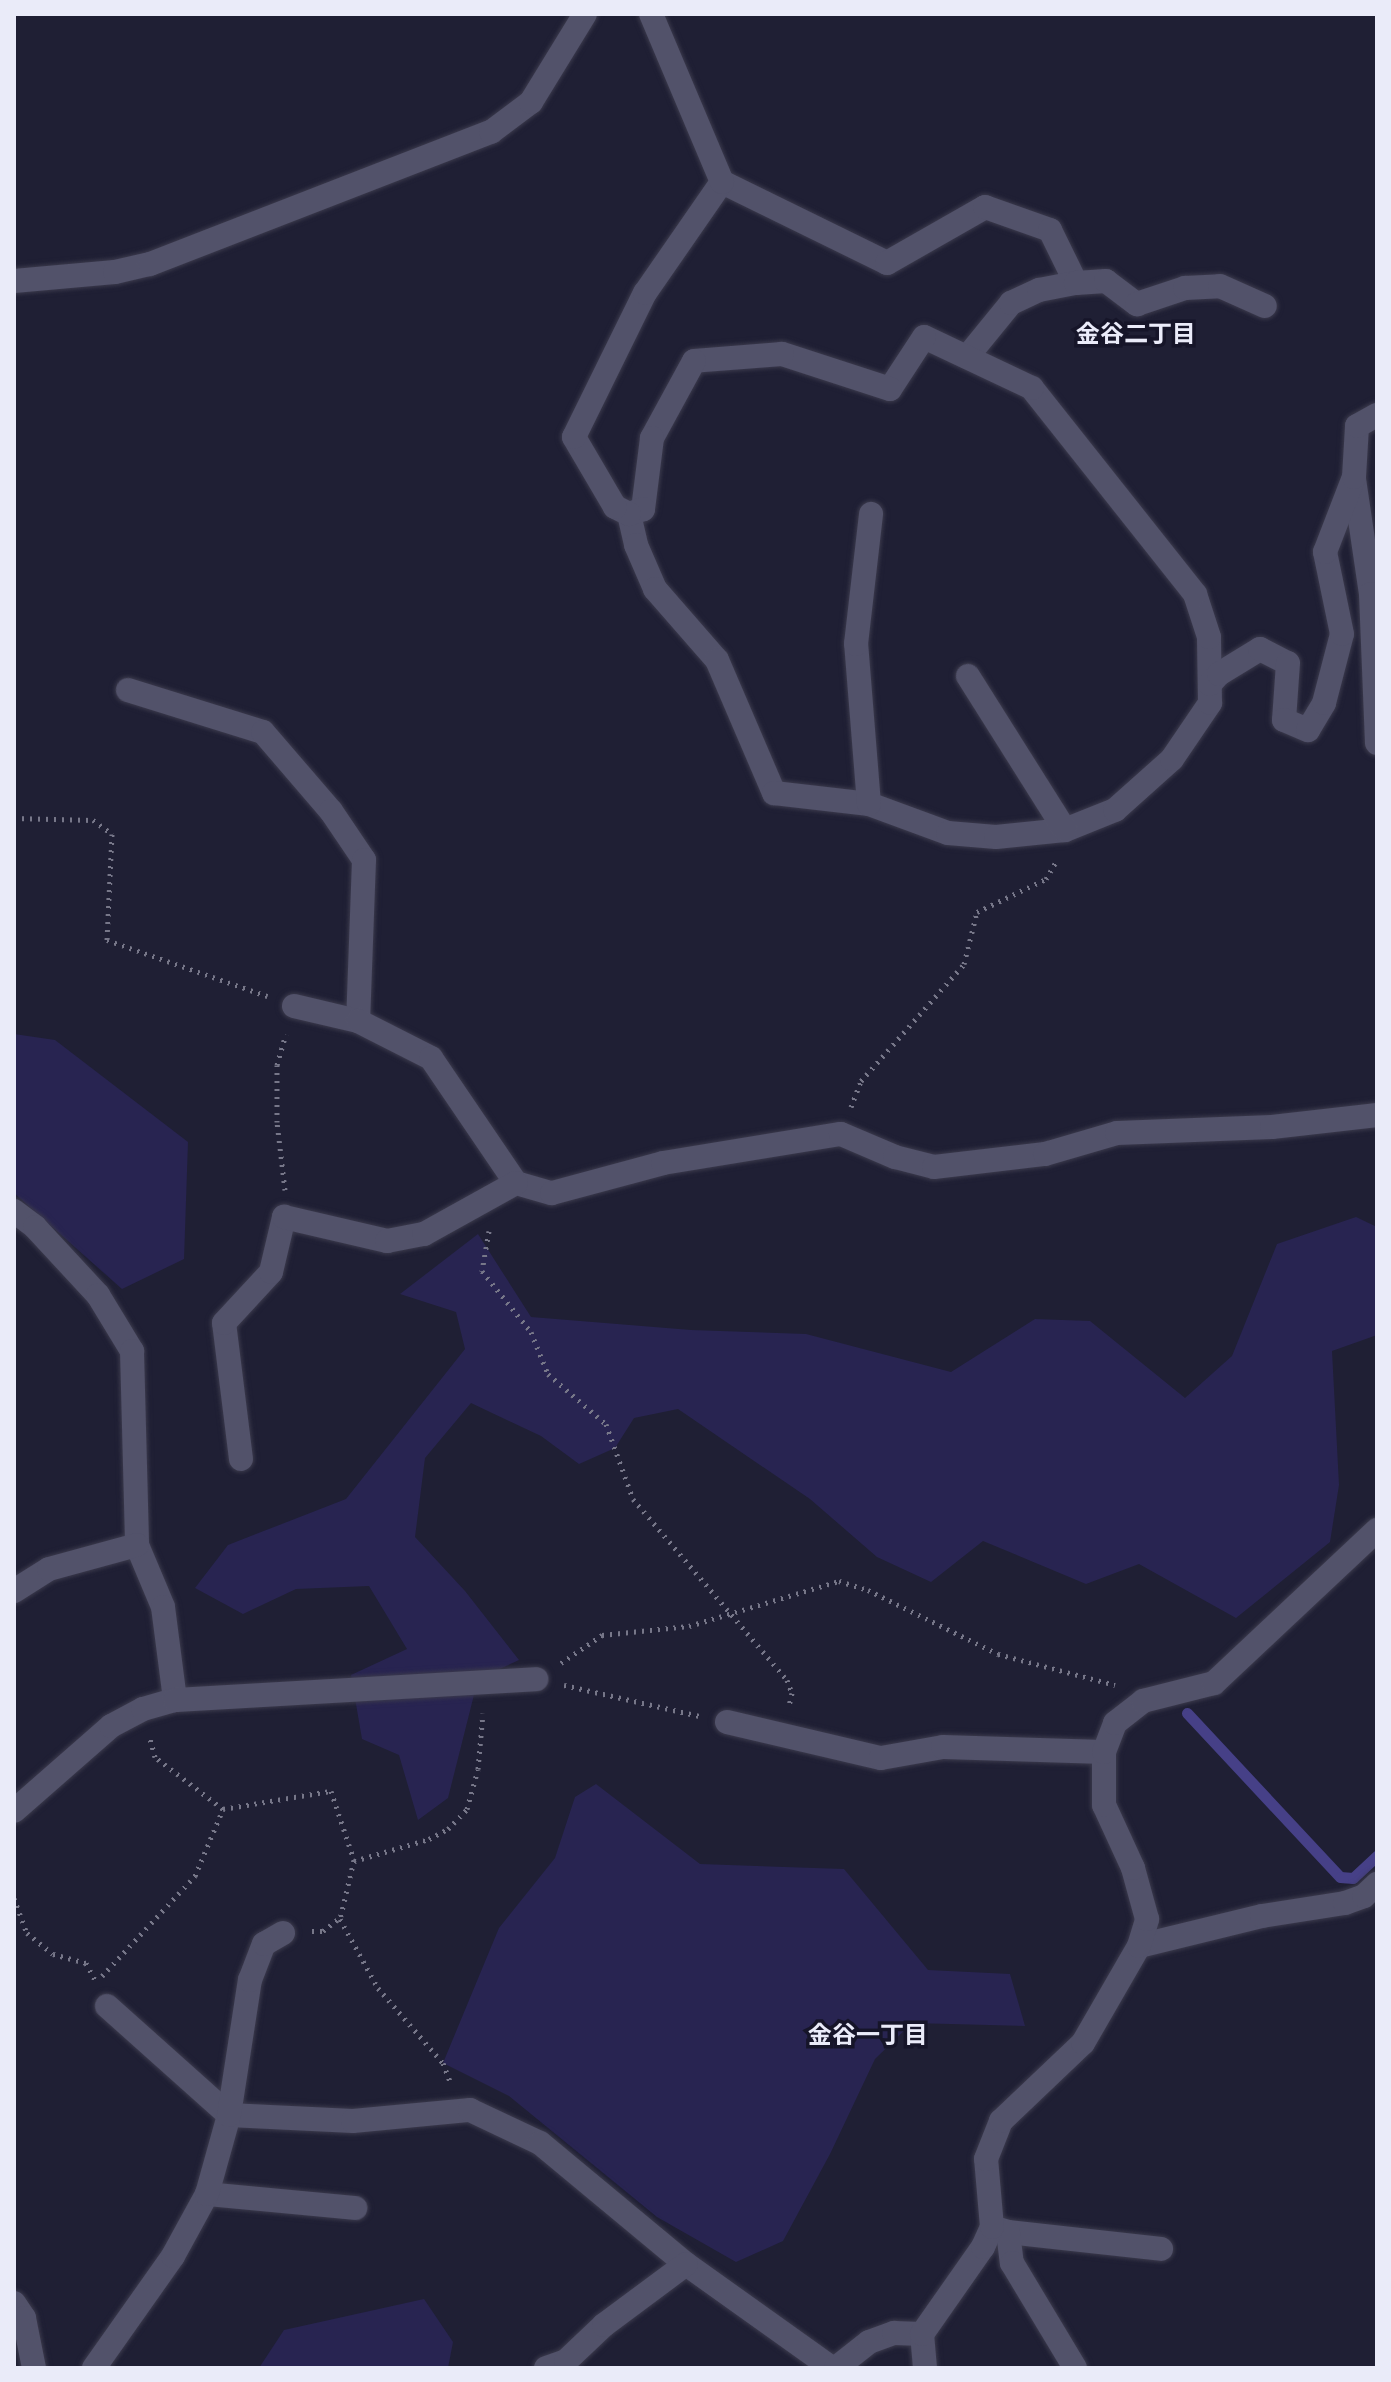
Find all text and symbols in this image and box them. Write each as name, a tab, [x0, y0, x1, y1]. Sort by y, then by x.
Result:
district label: 金谷二丁目	[1076, 319, 1196, 347]
district label: 金谷一丁目	[808, 2020, 928, 2048]

